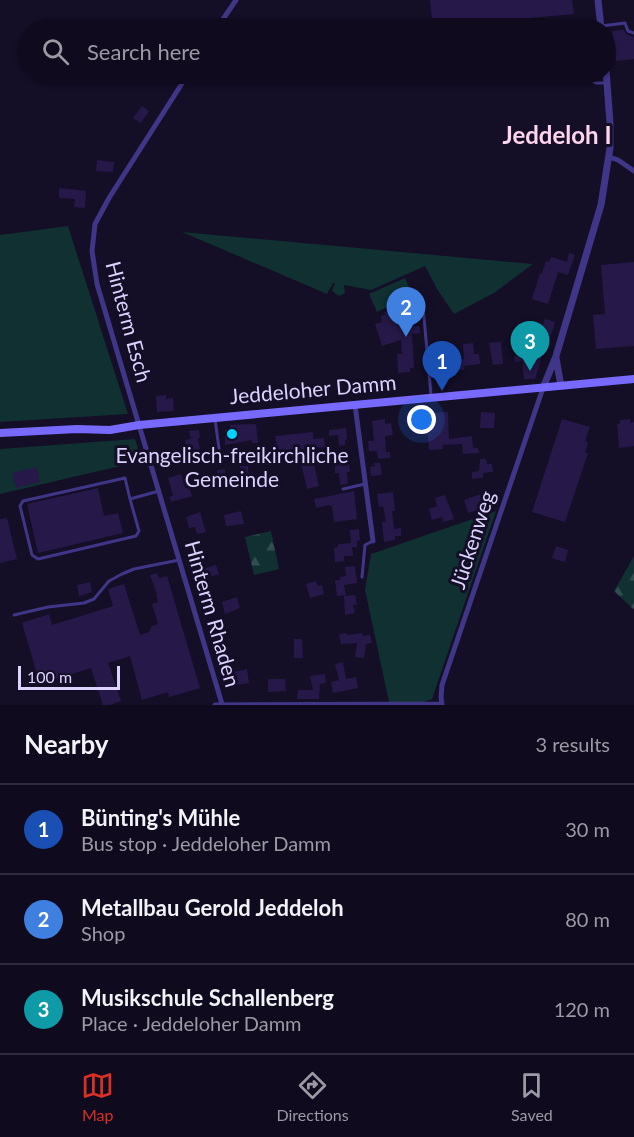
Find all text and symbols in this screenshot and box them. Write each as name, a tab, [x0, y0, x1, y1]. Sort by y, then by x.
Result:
search box	[18, 18, 616, 84]
icon: search	[39, 35, 72, 68]
text: Search here	[87, 38, 200, 65]
district label: Jeddeloh I	[502, 120, 612, 149]
street label: Hinterm Esch	[101, 258, 158, 385]
pin: 2	[386, 288, 426, 337]
pin: 3	[510, 322, 550, 371]
pin: 1	[422, 342, 462, 391]
street label: Jeddeloher Damm	[229, 369, 397, 408]
your location	[407, 405, 436, 434]
marker: Evangelisch-freikirchliche Gemeinde	[225, 427, 239, 441]
place label: Evangelisch-freikirchliche Gemeinde	[115, 442, 349, 491]
street label: Jückenweg	[444, 487, 499, 592]
street label: Hinterm Rhaden	[181, 538, 246, 690]
scale bar	[18, 663, 120, 690]
text: 100 m	[27, 667, 72, 686]
text: Nearby	[24, 728, 109, 760]
text: 3 results	[535, 732, 610, 756]
text: Bünting's Mühle	[81, 804, 240, 831]
text: 1	[38, 817, 49, 841]
text: 30 m	[565, 817, 610, 841]
text: Bus stop · Jeddeloher Damm	[81, 831, 331, 855]
text: Metallbau Gerold Jeddeloh	[81, 894, 344, 921]
text: 2	[38, 907, 49, 931]
text: 80 m	[565, 907, 610, 931]
text: Shop	[81, 921, 125, 945]
text: Musikschule Schallenberg	[81, 984, 334, 1011]
text: 3	[38, 997, 49, 1021]
text: 120 m	[554, 997, 610, 1021]
text: Place · Jeddeloher Damm	[81, 1011, 302, 1035]
tab: Map	[81, 1069, 114, 1124]
tab: Directions	[276, 1069, 349, 1124]
tab: Saved	[511, 1069, 553, 1124]

